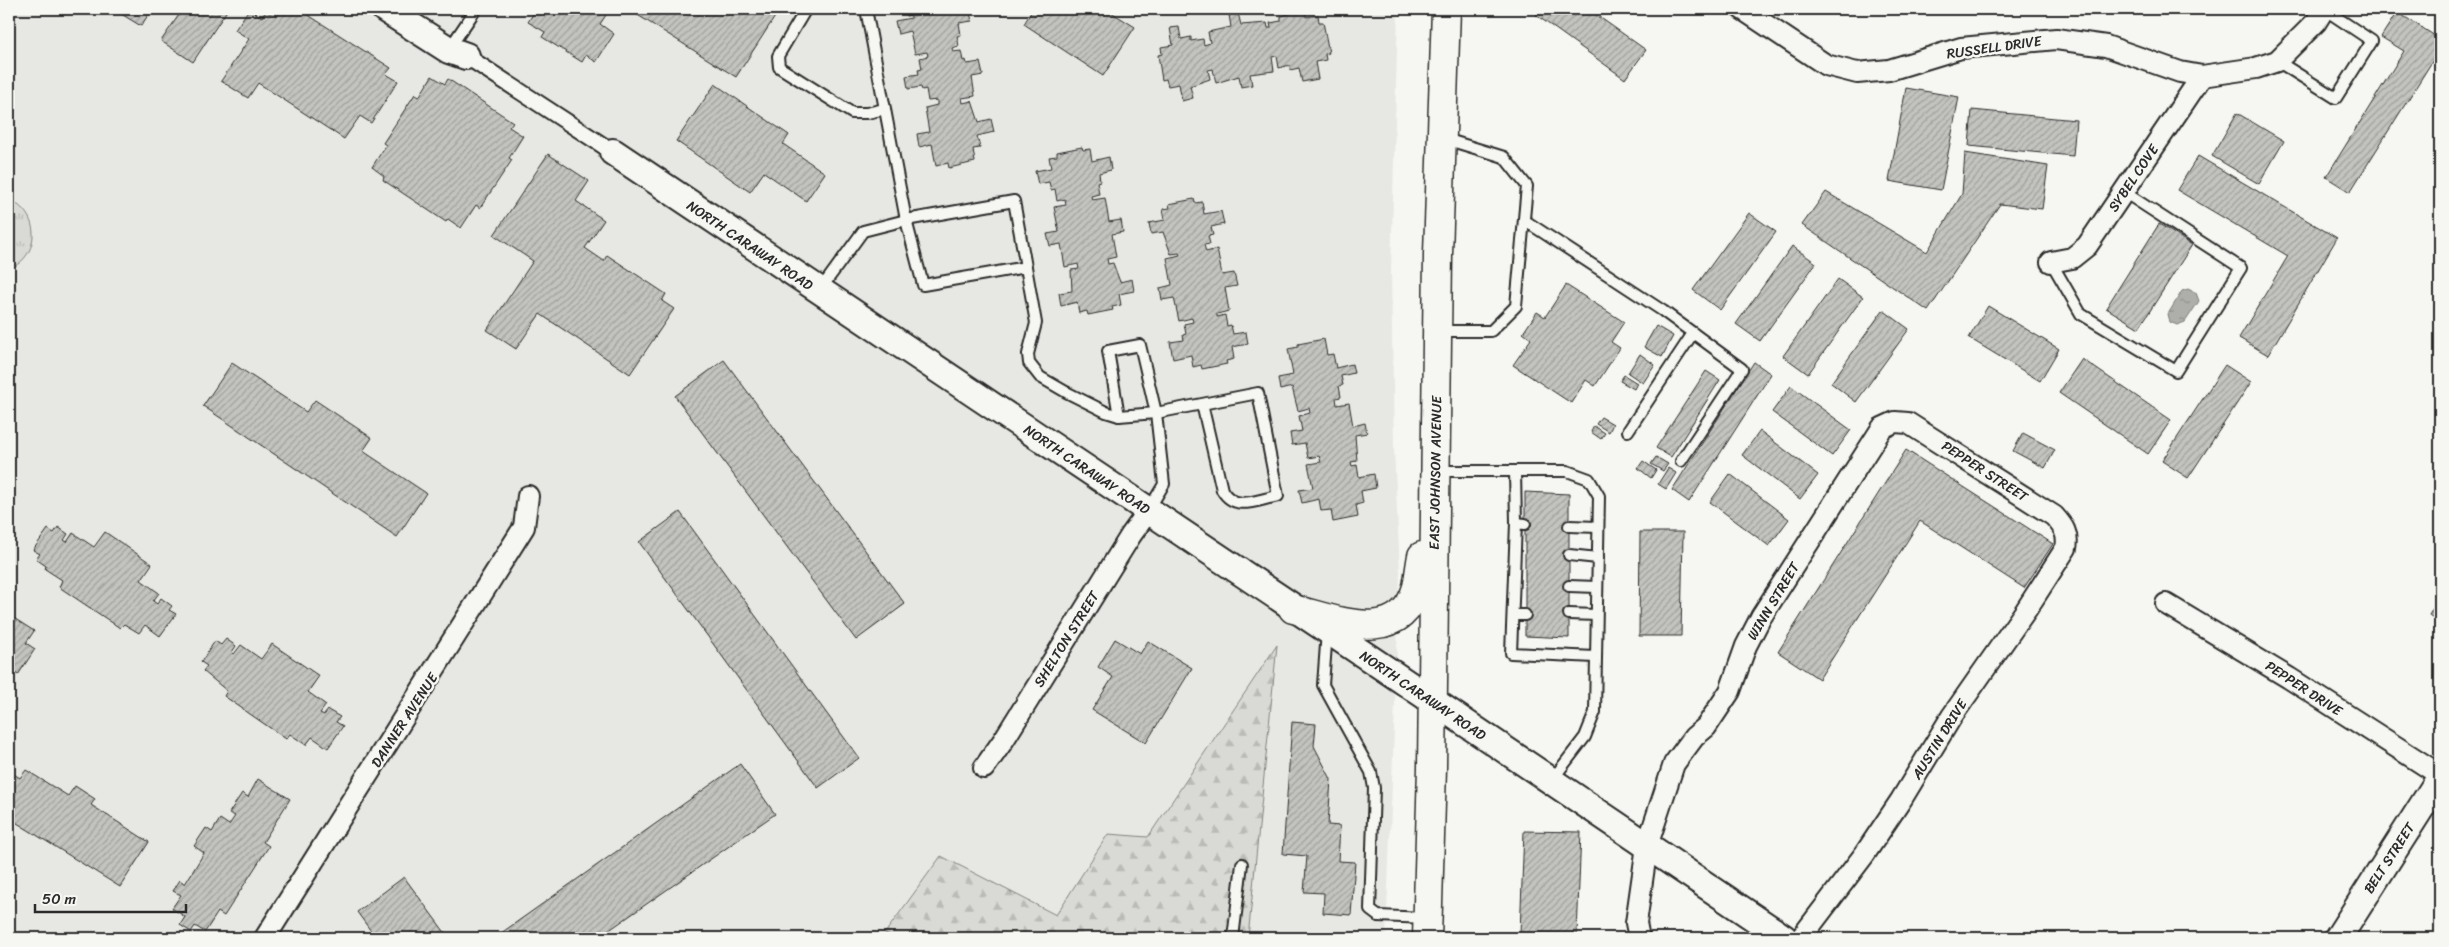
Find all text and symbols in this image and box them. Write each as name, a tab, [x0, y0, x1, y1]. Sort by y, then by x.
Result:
street label: RUSSELL DRIVE	[1945, 28, 2044, 67]
street label: SYBEL COVE	[2101, 138, 2166, 217]
street label: NORTH CARAWAY ROAD	[681, 194, 819, 298]
street label: EAST JOHNSON AVENUE	[1422, 395, 1449, 550]
street label: NORTH CARAWAY ROAD	[1018, 418, 1156, 522]
street label: PEPPER STREET	[1936, 434, 2034, 510]
street label: WINN STREET	[1740, 556, 1807, 645]
street label: SHELTON STREET	[1027, 585, 1107, 692]
street label: NORTH CARAWAY ROAD	[1354, 644, 1492, 748]
street label: PEPPER DRIVE	[2260, 654, 2348, 723]
street label: DANNER AVENUE	[364, 667, 445, 773]
street label: AUSTIN DRIVE	[1904, 693, 1975, 785]
street label: BELT STREET	[2357, 817, 2423, 899]
scale bar	[35, 882, 186, 914]
text: 50 m	[42, 886, 77, 912]

